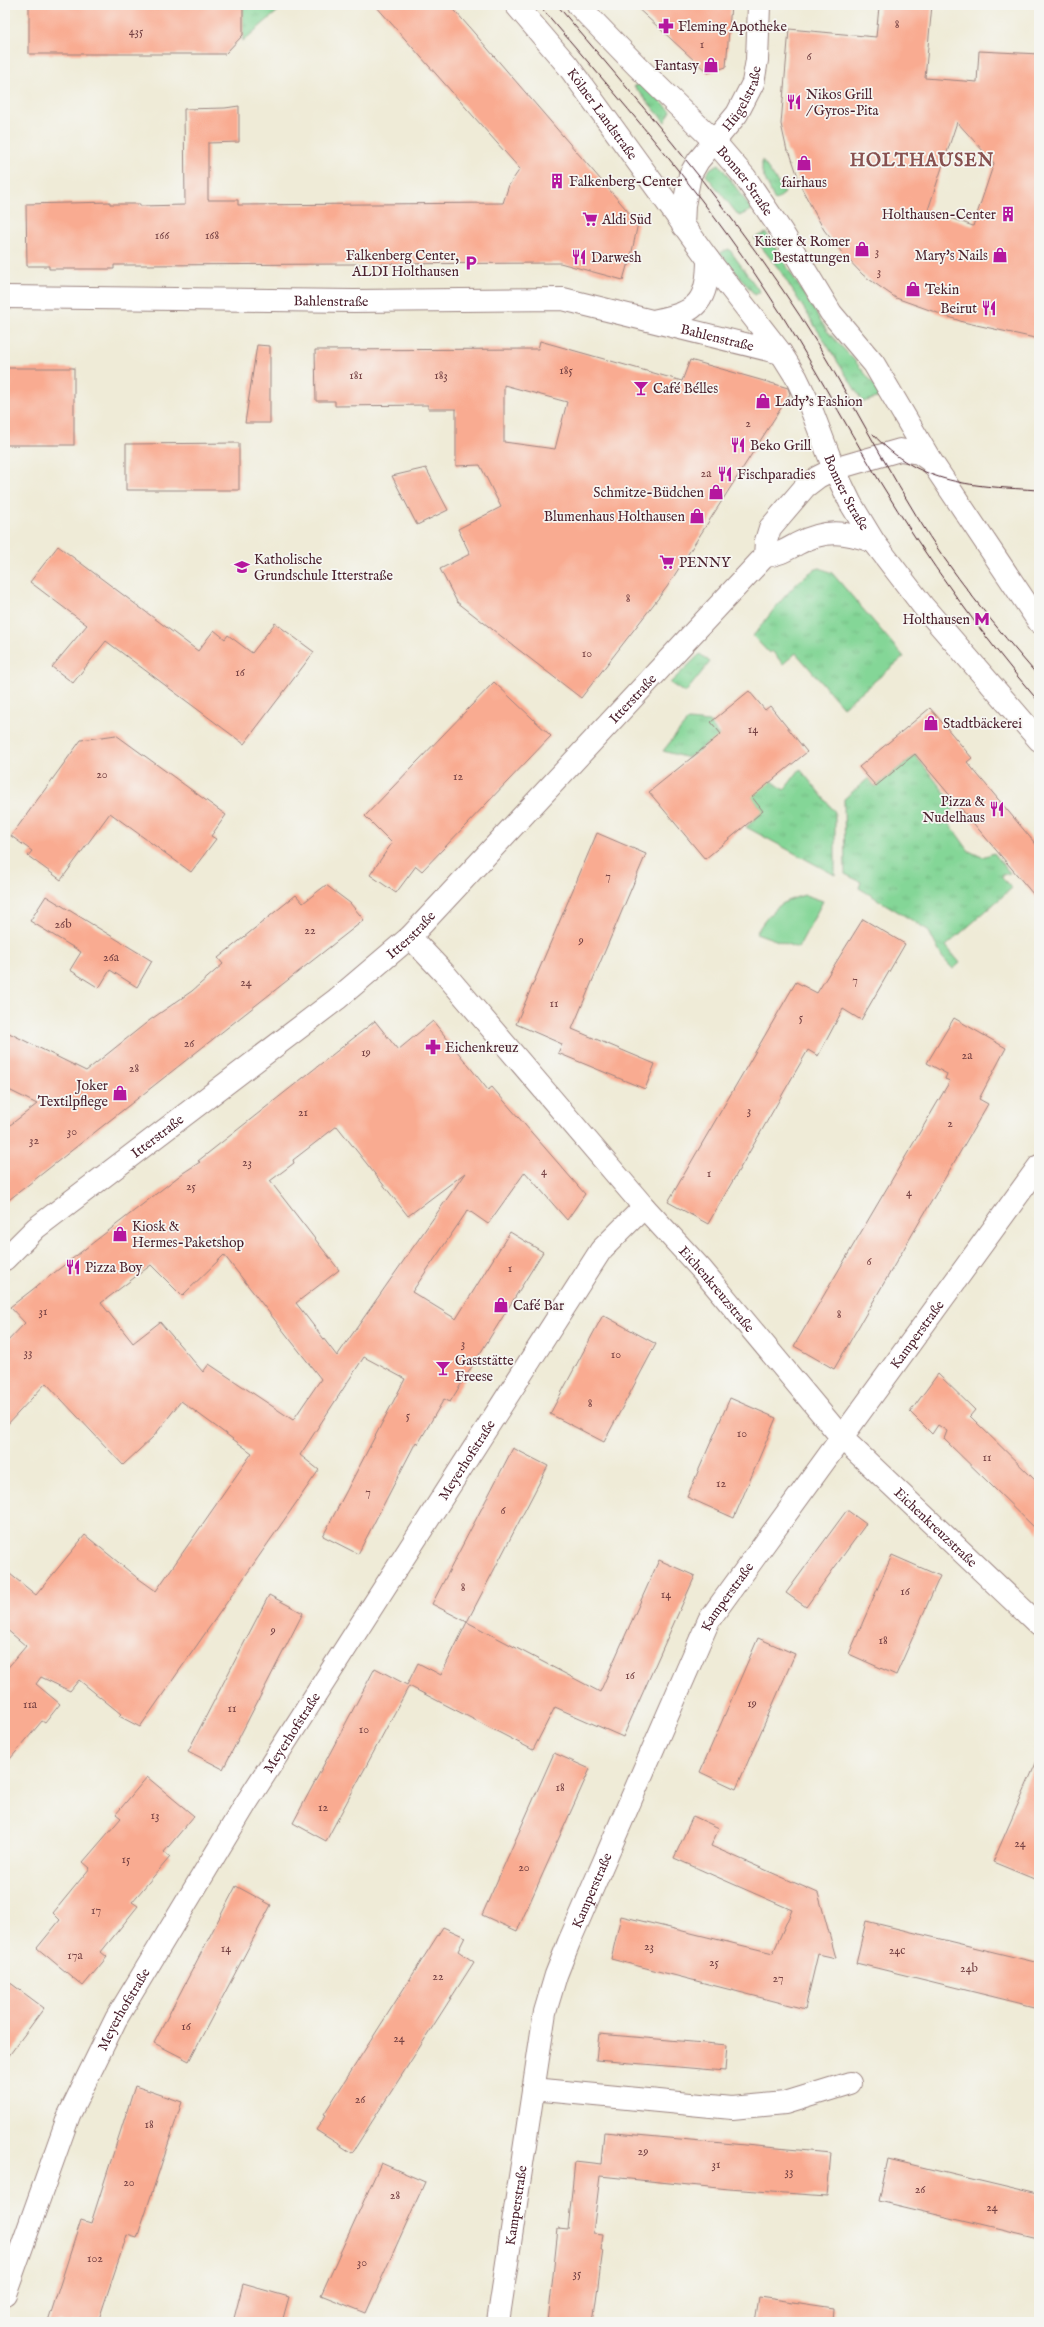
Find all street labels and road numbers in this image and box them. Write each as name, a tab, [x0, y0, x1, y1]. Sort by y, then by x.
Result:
street label: Hügelstraße	[718, 64, 766, 135]
street label: Kölner Landstraße	[562, 65, 641, 164]
street label: Bonner Straße	[712, 143, 777, 220]
street label: Bahlenstraße	[293, 292, 369, 311]
street label: Bahlenstraße	[678, 320, 756, 356]
street label: Bonner Straße	[819, 452, 873, 535]
street label: Itterstraße	[605, 670, 661, 728]
street label: Itterstraße	[383, 907, 440, 963]
street label: Itterstraße	[128, 1110, 188, 1163]
street label: Eichenkreuzstraße	[674, 1242, 758, 1337]
street label: Kamperstraße	[886, 1296, 949, 1373]
street label: Meyerhofstraße	[435, 1416, 500, 1504]
street label: Eichenkreuzstraße	[890, 1484, 981, 1572]
street label: Kamperstraße	[697, 1558, 758, 1634]
street label: Meyerhofstraße	[260, 1689, 325, 1777]
street label: Kamperstraße	[568, 1850, 617, 1931]
street label: Meyerhofstraße	[94, 1965, 155, 2054]
street label: Kamperstraße	[502, 2164, 532, 2247]

